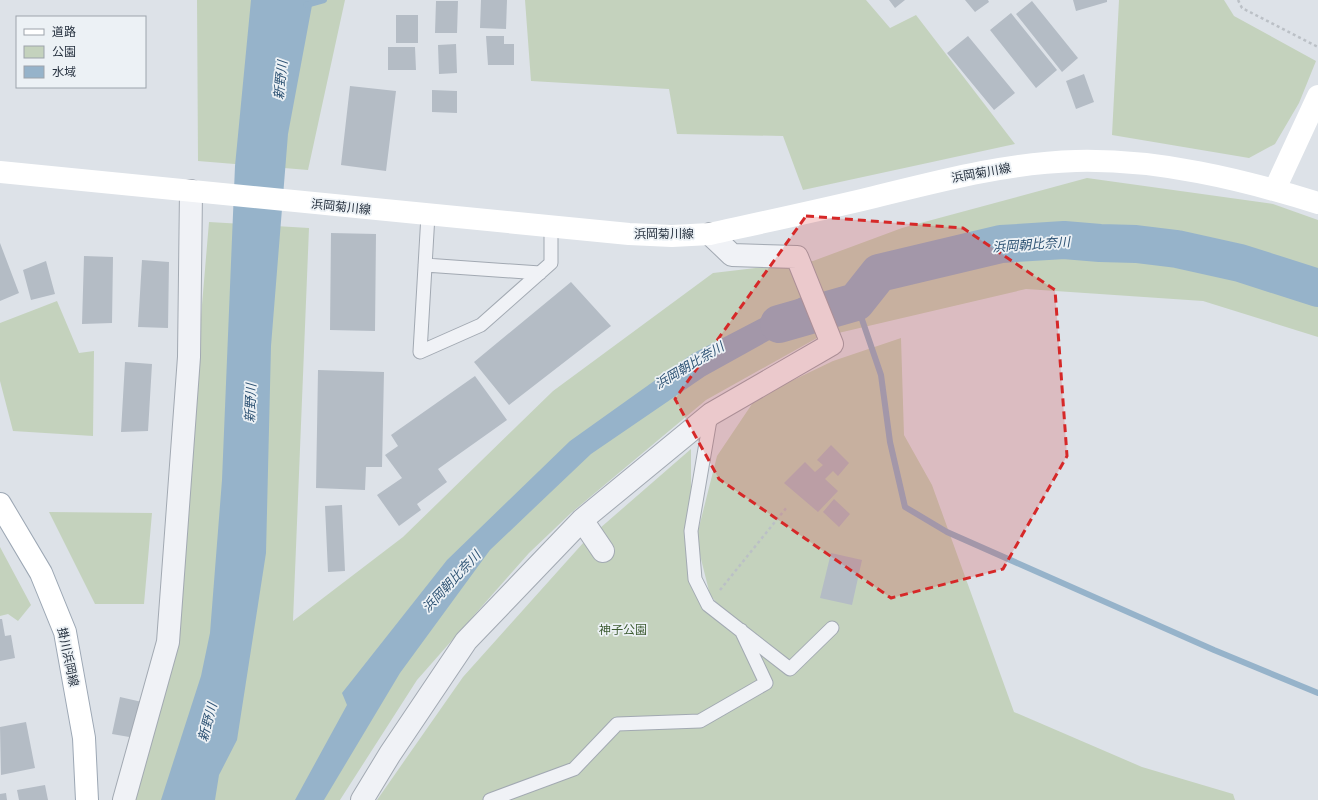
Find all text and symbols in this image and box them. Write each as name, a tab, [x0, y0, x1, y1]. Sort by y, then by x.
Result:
legend	[16, 16, 146, 88]
text: 道路	[52, 24, 76, 39]
text: 公園	[52, 44, 76, 59]
water label: 新野川	[270, 58, 290, 100]
text: 水域	[52, 64, 76, 79]
street label: 浜岡菊川線	[950, 160, 1012, 185]
street label: 浜岡菊川線	[310, 196, 372, 217]
street label: 浜岡菊川線	[634, 226, 694, 241]
water label: 浜岡朝比奈川	[992, 233, 1072, 255]
water label: 浜岡朝比奈川	[651, 337, 728, 392]
water label: 新野川	[241, 381, 259, 423]
water label: 浜岡朝比奈川	[419, 546, 485, 615]
park label: 神子公園	[599, 622, 647, 637]
street label: 掛川浜岡線	[55, 626, 82, 688]
water label: 新野川	[194, 699, 220, 743]

